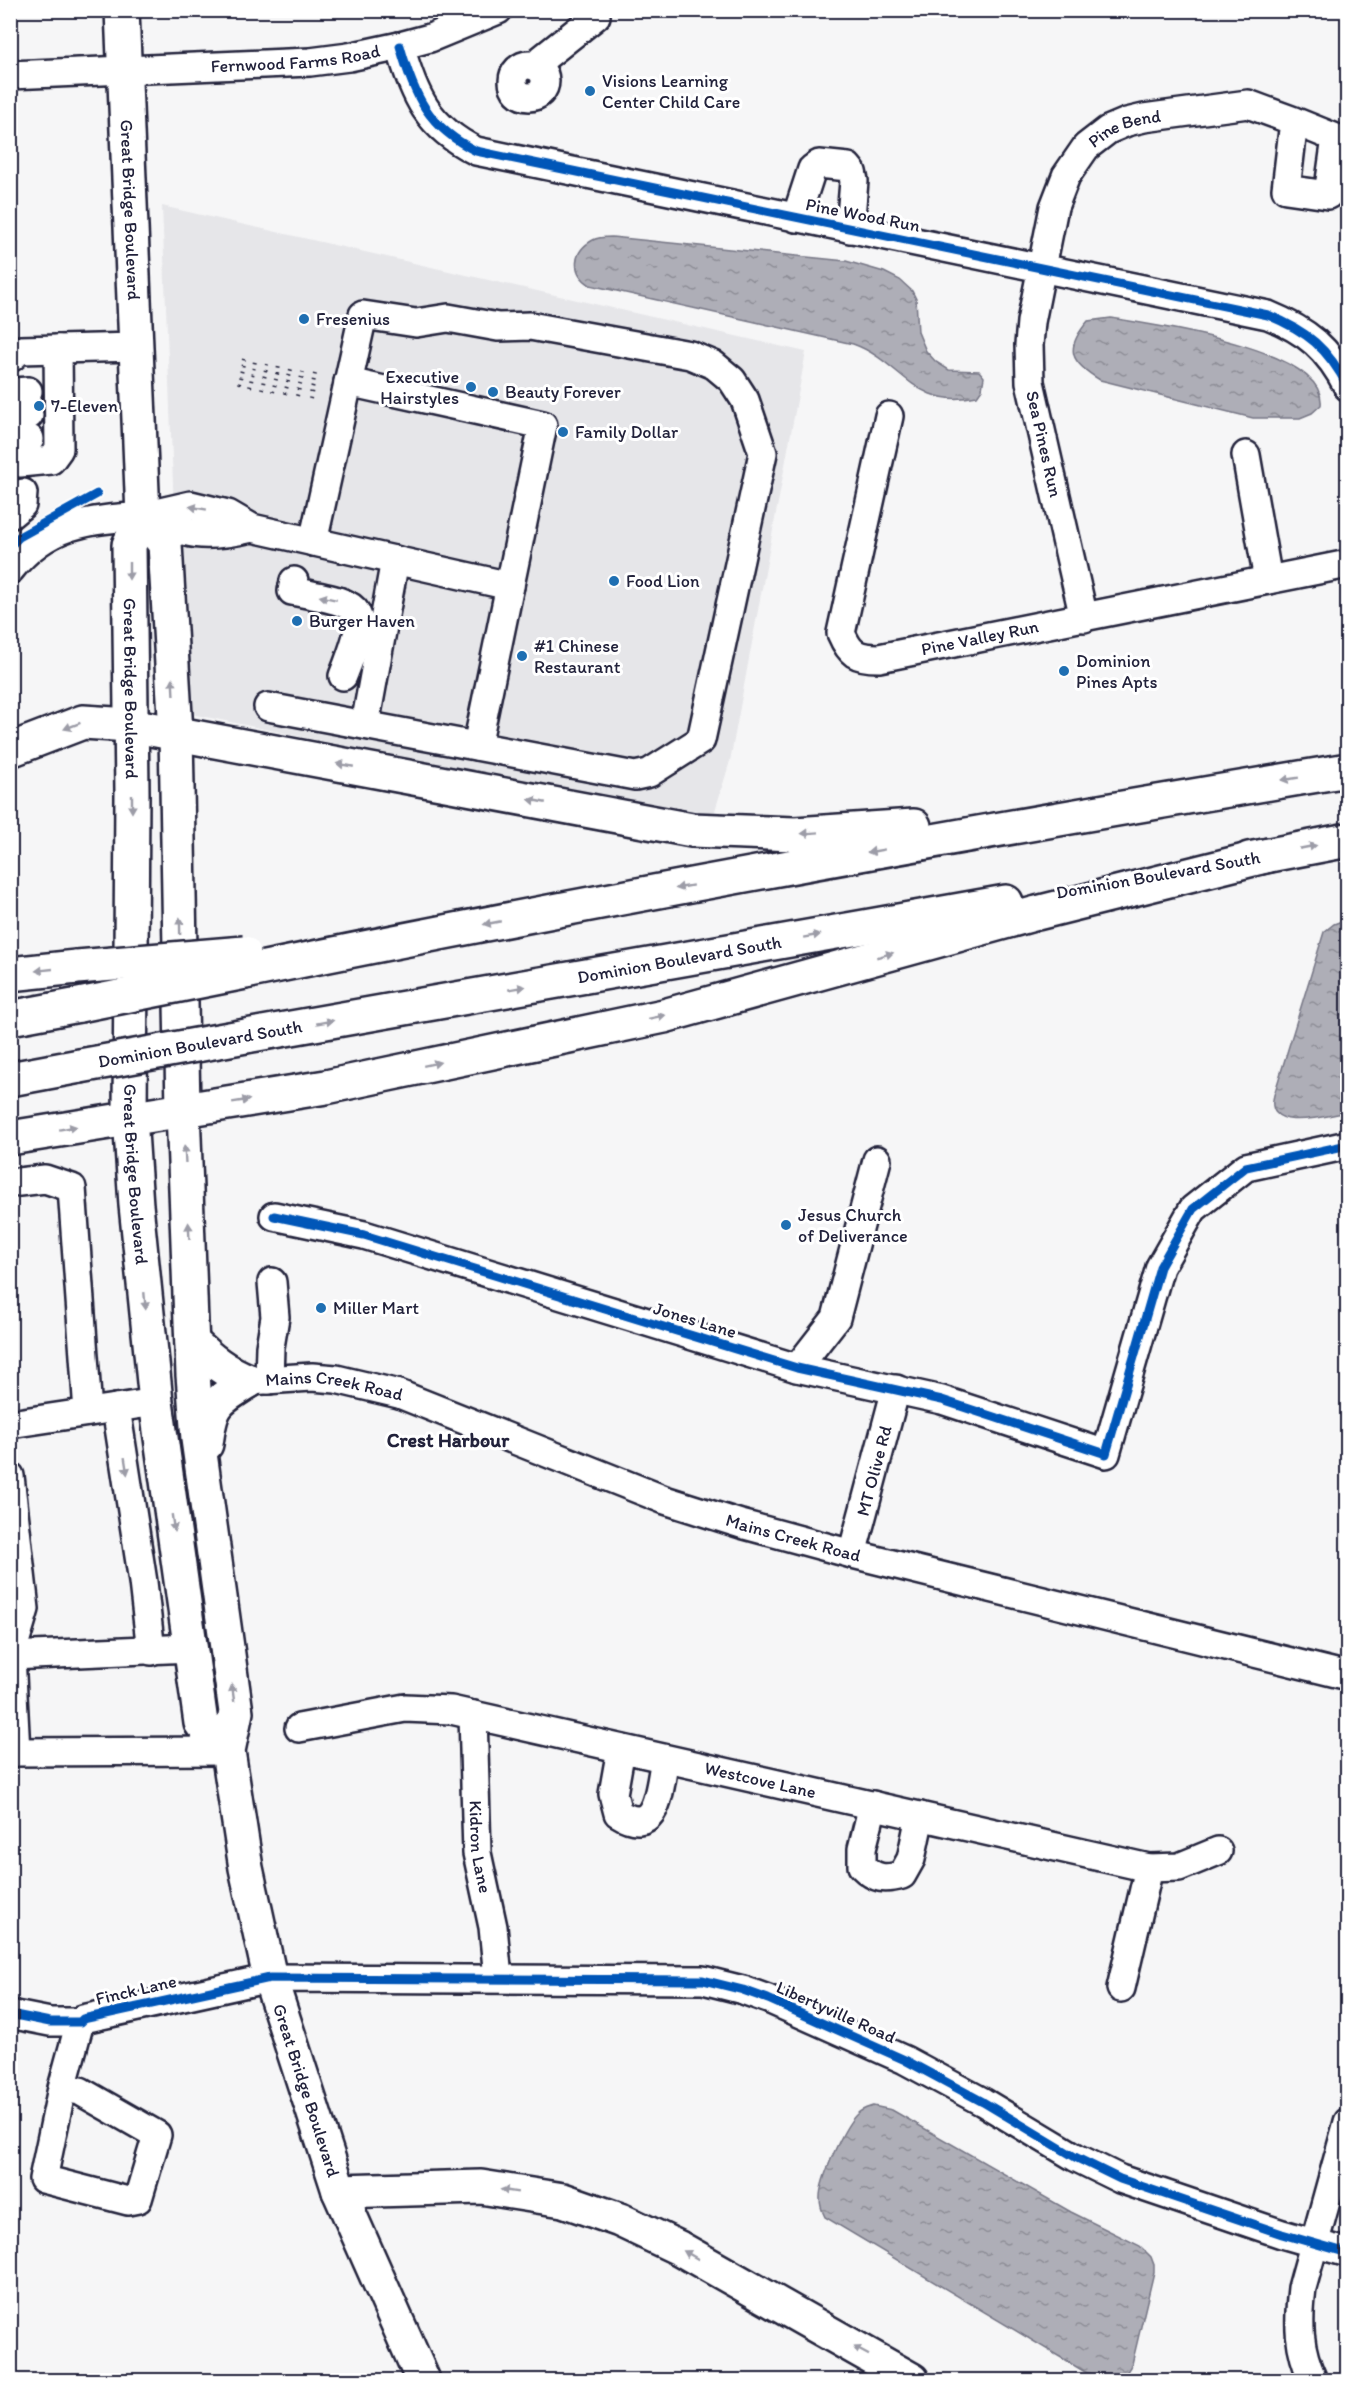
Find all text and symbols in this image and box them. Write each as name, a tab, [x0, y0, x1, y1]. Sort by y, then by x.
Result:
street label: Fernwood Farms Road	[210, 40, 382, 77]
place label: Visions Learning Center Child Care	[602, 70, 740, 113]
marker: Visions Learning Center Child Care	[583, 84, 597, 98]
street label: Pine Bend	[1084, 105, 1162, 152]
street label: Great Bridge Boulevard	[116, 119, 145, 301]
street label: Pine Wood Run	[804, 193, 922, 237]
place label: Fresenius	[316, 308, 390, 330]
marker: Fresenius	[297, 312, 311, 326]
place label: Executive Hairstyles	[380, 366, 459, 409]
marker: Executive Hairstyles	[464, 380, 478, 394]
place label: Beauty Forever	[505, 381, 621, 403]
marker: Beauty Forever	[486, 385, 500, 399]
street label: Sea Pines Run	[1021, 389, 1067, 499]
place label: 7-Eleven	[51, 395, 118, 417]
marker: 7-Eleven	[32, 399, 46, 413]
place label: Family Dollar	[575, 421, 679, 443]
marker: Family Dollar	[556, 425, 570, 439]
one-way arrow	[189, 503, 208, 512]
one-way arrow	[124, 562, 134, 581]
place label: Food Lion	[626, 570, 700, 592]
marker: Food Lion	[607, 574, 621, 588]
one-way arrow	[319, 593, 338, 602]
street label: Great Bridge Boulevard	[119, 598, 143, 779]
place label: Burger Haven	[309, 610, 415, 632]
marker: Burger Haven	[290, 614, 304, 628]
street label: Pine Valley Run	[919, 615, 1041, 660]
place label: #1 Chinese Restaurant	[534, 635, 621, 678]
marker: #1 Chinese Restaurant	[515, 649, 529, 663]
place label: Dominion Pines Apts	[1076, 650, 1158, 693]
marker: Dominion Pines Apts	[1057, 664, 1071, 678]
one-way arrow	[169, 678, 178, 697]
one-way arrow	[63, 721, 81, 731]
one-way arrow	[336, 760, 355, 769]
one-way arrow	[1280, 775, 1299, 784]
one-way arrow	[127, 795, 137, 814]
one-way arrow	[527, 796, 546, 805]
one-way arrow	[800, 828, 819, 838]
one-way arrow	[1299, 842, 1318, 852]
street label: Dominion Boulevard South	[1054, 846, 1262, 904]
one-way arrow	[866, 847, 885, 856]
one-way arrow	[674, 882, 693, 891]
one-way arrow	[175, 916, 184, 935]
one-way arrow	[482, 918, 501, 927]
street label: Dominion Boulevard South	[575, 931, 784, 988]
one-way arrow	[803, 931, 822, 940]
one-way arrow	[876, 950, 894, 959]
one-way arrow	[34, 965, 53, 975]
one-way arrow	[507, 984, 526, 993]
one-way arrow	[647, 1012, 666, 1021]
street label: Dominion Boulevard South	[96, 1015, 304, 1073]
one-way arrow	[315, 1018, 334, 1027]
one-way arrow	[423, 1059, 442, 1068]
street label: Great Bridge Boulevard	[119, 1084, 153, 1266]
one-way arrow	[231, 1096, 250, 1105]
one-way arrow	[59, 1123, 78, 1132]
one-way arrow	[181, 1144, 190, 1163]
place label: Jesus Church of Deliverance	[798, 1204, 908, 1247]
marker: Jesus Church of Deliverance	[779, 1218, 793, 1232]
one-way arrow	[184, 1222, 193, 1241]
one-way arrow	[140, 1292, 150, 1311]
place label: Miller Mart	[333, 1297, 419, 1319]
street label: Jones Lane	[651, 1297, 739, 1343]
marker: Miller Mart	[314, 1301, 328, 1315]
street label: Mains Creek Road	[265, 1366, 405, 1406]
street label: MT Olive Rd	[852, 1423, 897, 1519]
district label: Crest Harbour	[387, 1428, 510, 1452]
one-way arrow	[121, 1457, 130, 1476]
street label: Mains Creek Road	[723, 1509, 863, 1567]
one-way arrow	[168, 1513, 177, 1532]
one-way arrow	[229, 1684, 238, 1703]
street label: Westcove Lane	[702, 1757, 818, 1803]
street label: Kidron Lane	[464, 1800, 496, 1895]
street label: Finck Lane	[93, 1970, 179, 2010]
street label: Libertyville Road	[773, 1976, 899, 2048]
street label: Great Bridge Boulevard	[268, 2001, 345, 2180]
one-way arrow	[499, 2187, 518, 2196]
one-way arrow	[683, 2250, 699, 2261]
one-way arrow	[852, 2346, 869, 2356]

